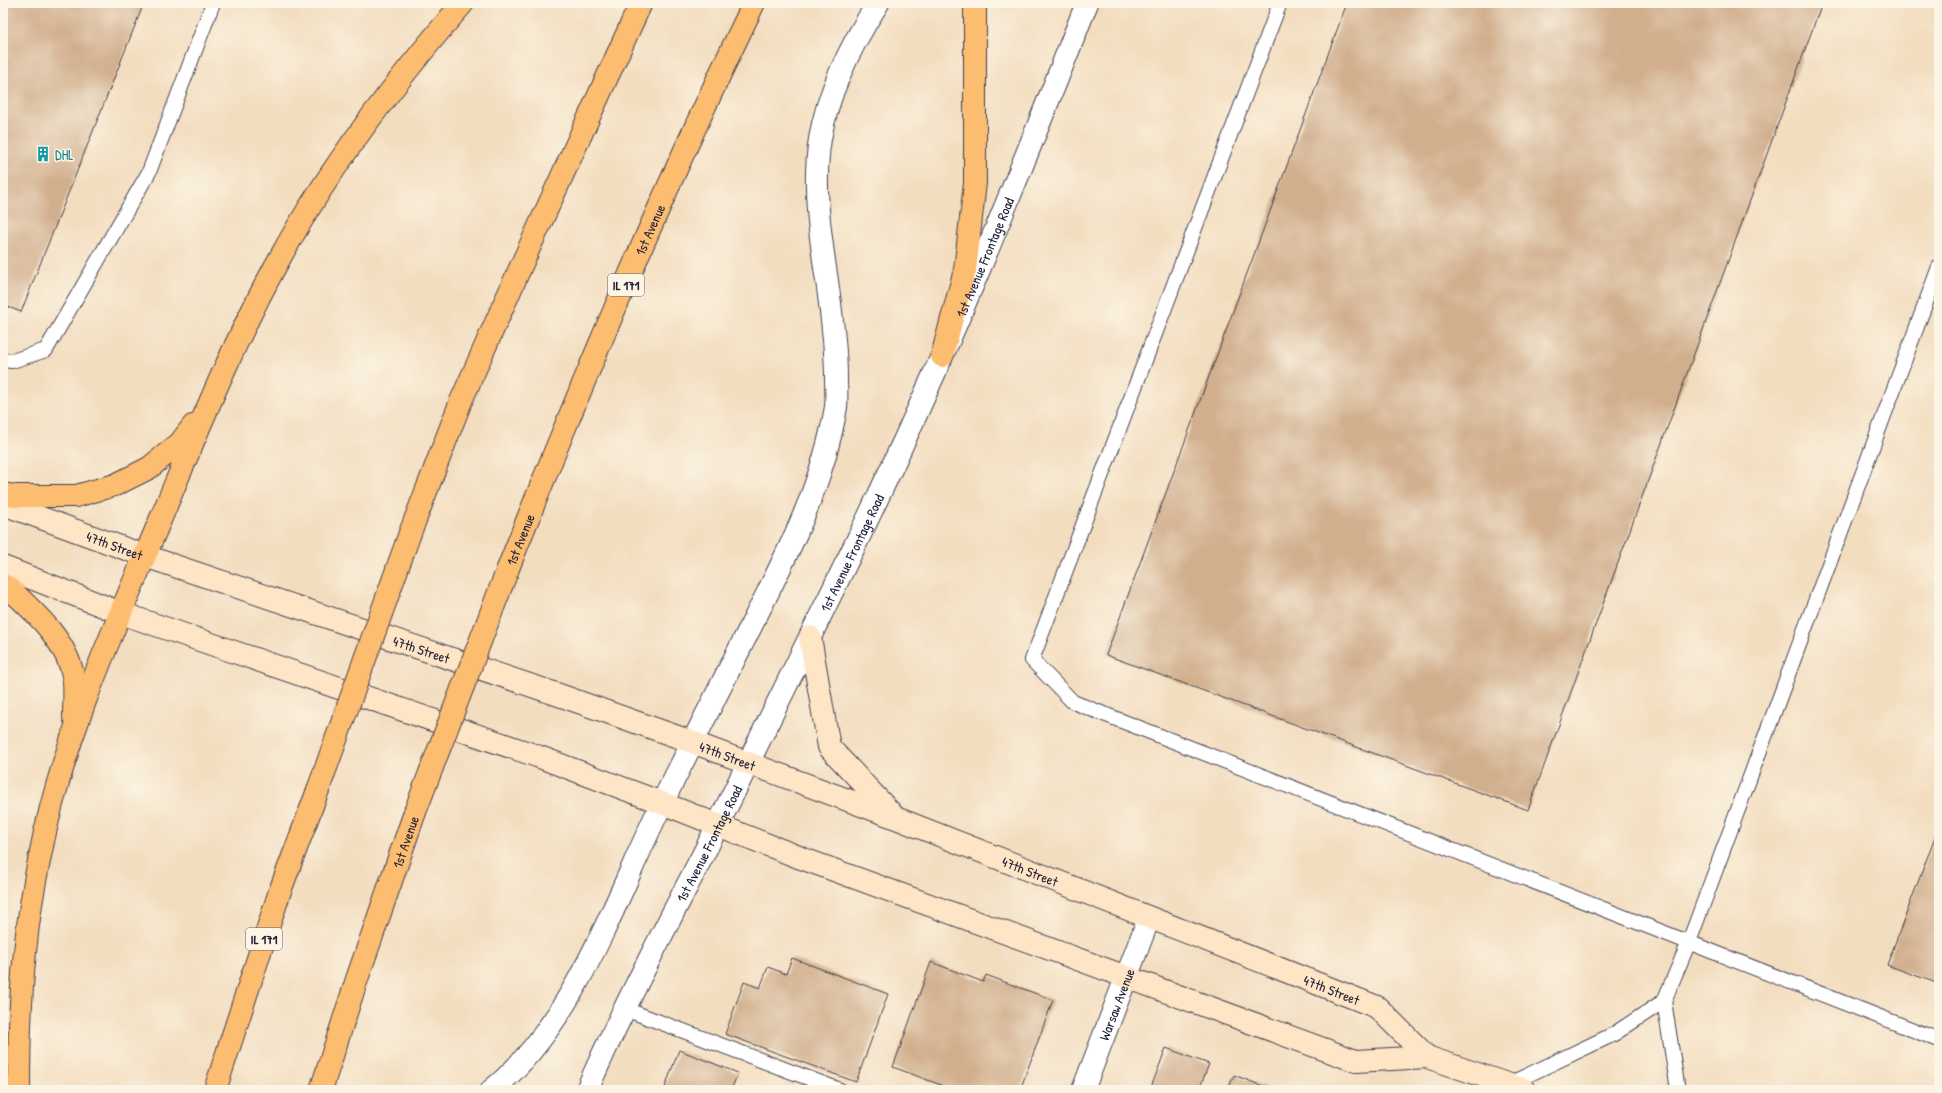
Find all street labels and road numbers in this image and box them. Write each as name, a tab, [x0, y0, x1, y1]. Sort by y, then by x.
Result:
street label: 1st Avenue Frontage Road	[951, 194, 1018, 320]
street label: 1st Avenue	[630, 200, 669, 258]
road number: IL 171	[608, 274, 644, 296]
street label: 1st Avenue Frontage Road	[815, 490, 888, 614]
street label: 1st Avenue	[501, 510, 539, 568]
street label: 47th Street	[84, 526, 146, 564]
street label: 47th Street	[391, 631, 453, 667]
street label: 47th Street	[697, 736, 759, 774]
street label: 1st Avenue Frontage Road	[671, 781, 746, 905]
street label: 1st Avenue	[387, 813, 423, 870]
street label: 47th Street	[999, 851, 1061, 890]
road number: IL 171	[246, 928, 282, 950]
street label: Warsaw Avenue	[1094, 965, 1139, 1043]
street label: 47th Street	[1301, 970, 1363, 1009]

